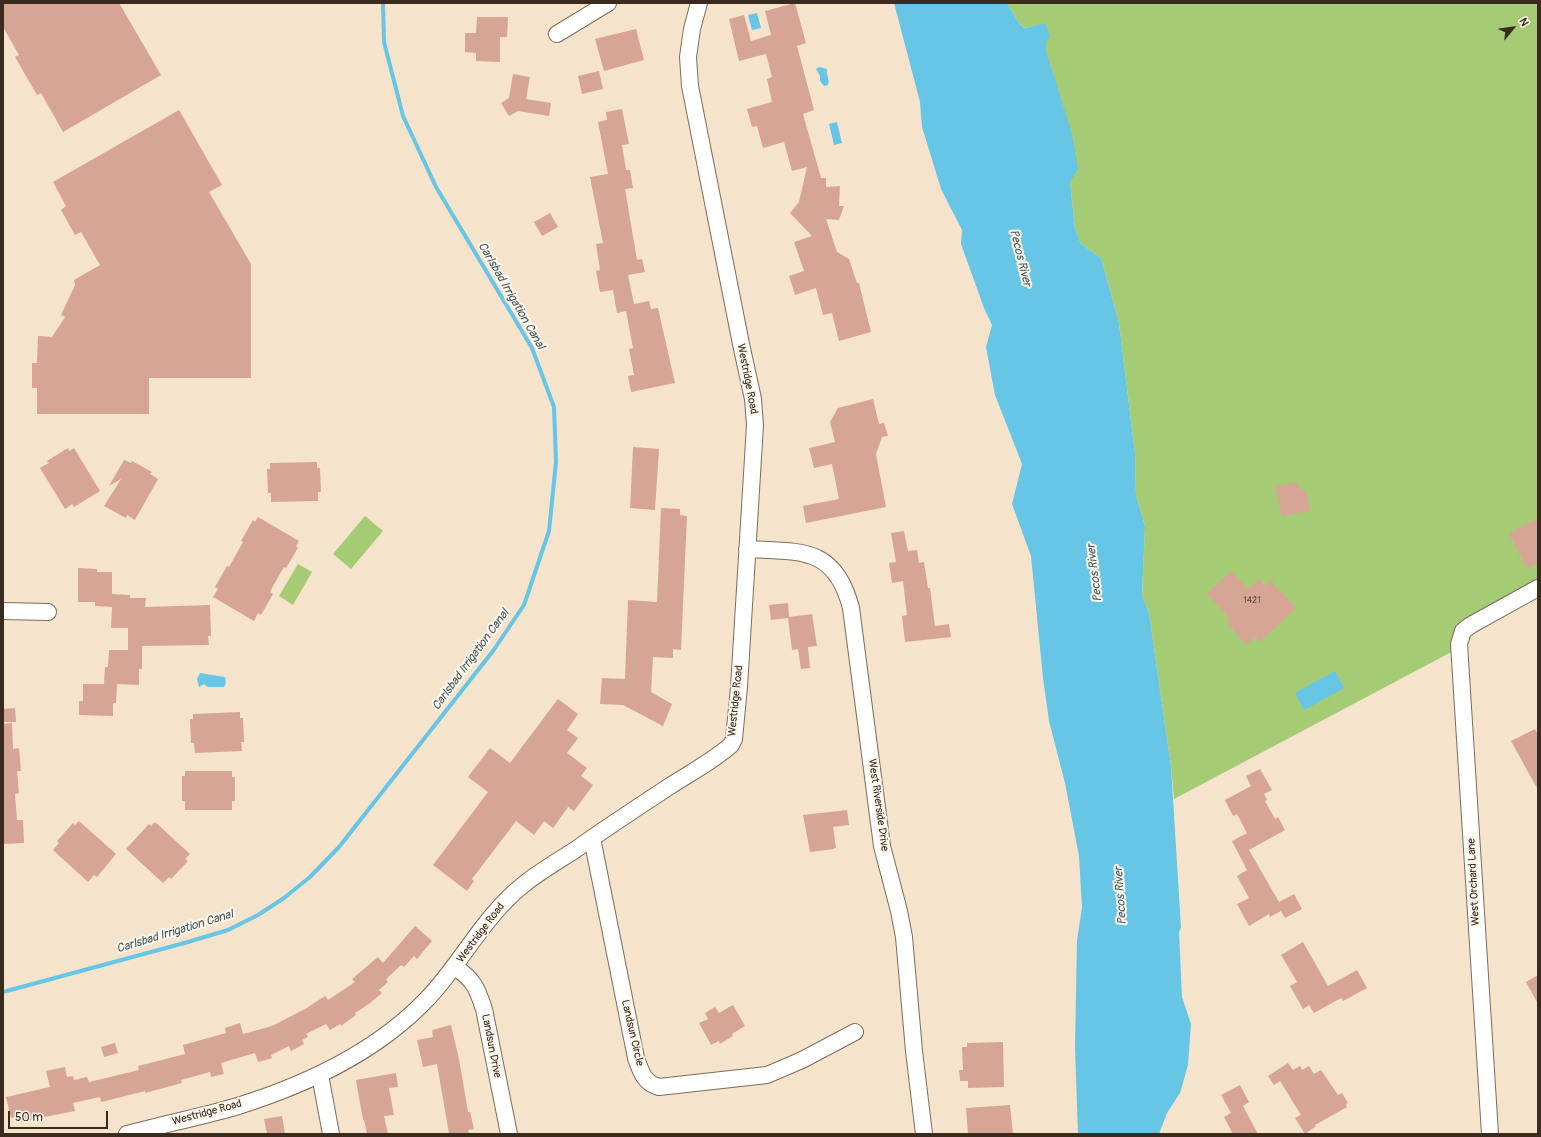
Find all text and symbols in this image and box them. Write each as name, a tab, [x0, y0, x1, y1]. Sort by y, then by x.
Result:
north arrow	[1493, 8, 1533, 48]
text: N	[1516, 16, 1531, 28]
water label: Pecos River	[1006, 228, 1034, 288]
water label: Carlsbad Irrigation Canal	[474, 240, 548, 352]
street label: Westridge Road	[734, 343, 760, 415]
water label: Pecos River	[1084, 543, 1106, 603]
house number: 1421	[1243, 596, 1261, 606]
water label: Carlsbad Irrigation Canal	[430, 607, 512, 713]
street label: Westridge Road	[726, 665, 746, 737]
street label: West Riverside Drive	[865, 758, 891, 852]
street label: West Orchard Lane	[1465, 838, 1483, 926]
water label: Pecos River	[1112, 867, 1130, 925]
street label: Westridge Road	[454, 900, 508, 966]
water label: Carlsbad Irrigation Canal	[115, 907, 235, 957]
street label: Landsun Circle	[618, 999, 646, 1067]
street label: Landsun Drive	[478, 1013, 504, 1079]
street label: Westridge Road	[171, 1097, 243, 1129]
scale bar	[10, 1103, 110, 1129]
text: 50 m	[15, 1110, 43, 1125]

